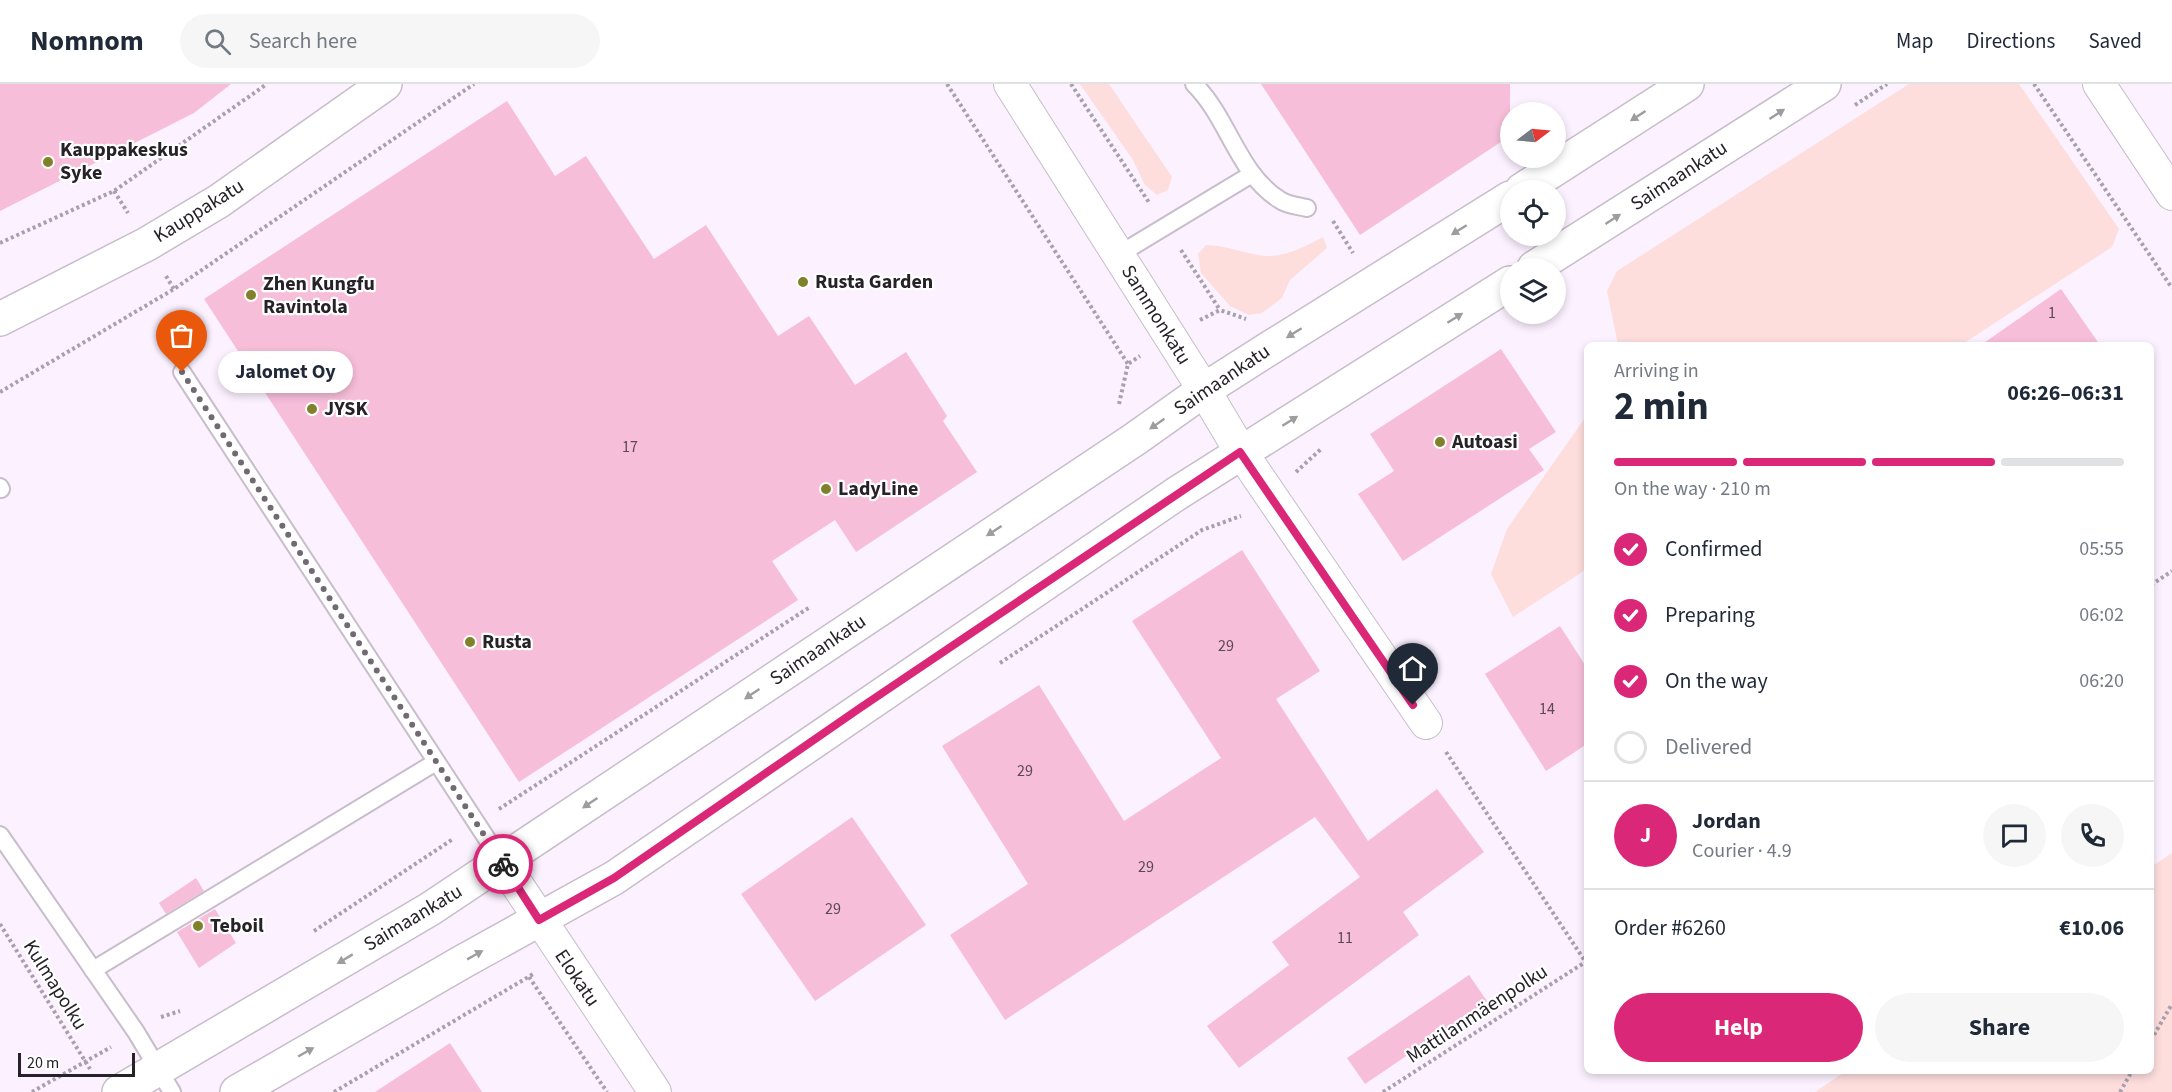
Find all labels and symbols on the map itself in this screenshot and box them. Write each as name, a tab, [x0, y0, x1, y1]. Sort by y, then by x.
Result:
north arrow	[1500, 102, 1566, 168]
one-way arrow	[1769, 109, 1785, 120]
one-way arrow	[1629, 110, 1646, 121]
street label: Saimaankatu	[1625, 134, 1733, 218]
place label: Kauppakeskus Syke	[60, 136, 188, 187]
marker: Kauppakeskus Syke	[41, 155, 55, 169]
street label: Kauppakatu	[148, 172, 250, 250]
one-way arrow	[1604, 213, 1620, 225]
one-way arrow	[1451, 224, 1467, 235]
street label: Sammonkatu	[1114, 260, 1198, 370]
place label: Rusta Garden	[815, 268, 933, 296]
place label: Zhen Kungfu Ravintola	[263, 270, 375, 321]
marker: Rusta Garden	[796, 275, 810, 289]
marker: Zhen Kungfu Ravintola	[244, 288, 258, 302]
house number: 1	[2048, 302, 2056, 324]
pin	[156, 310, 207, 372]
one-way arrow	[1447, 312, 1463, 323]
one-way arrow	[1286, 327, 1302, 338]
street label: Saimaankatu	[1168, 337, 1276, 423]
callout: Jalomet Oy	[218, 351, 353, 393]
place label: JYSK	[324, 395, 368, 423]
marker: JYSK	[305, 402, 319, 416]
one-way arrow	[1282, 416, 1298, 427]
one-way arrow	[1149, 418, 1165, 430]
place label: Autoasi	[1451, 428, 1518, 456]
marker: Autoasi	[1433, 435, 1447, 449]
house number: 17	[622, 436, 638, 458]
place label: LadyLine	[838, 475, 918, 503]
marker: LadyLine	[819, 482, 833, 496]
one-way arrow	[986, 526, 1002, 537]
street label: Saimaankatu	[764, 607, 872, 693]
place label: Rusta	[482, 628, 532, 656]
marker: Rusta	[463, 635, 477, 649]
house number: 29	[1218, 635, 1234, 657]
pin	[1387, 643, 1438, 705]
one-way arrow	[744, 688, 760, 699]
house number: 14	[1539, 698, 1555, 720]
house number: 29	[1017, 760, 1033, 782]
one-way arrow	[582, 797, 598, 808]
courier	[473, 834, 533, 894]
house number: 29	[1138, 856, 1154, 878]
street label: Saimaankatu	[358, 878, 468, 958]
house number: 29	[825, 898, 841, 920]
place label: Teboil	[210, 912, 264, 940]
marker: Teboil	[191, 919, 205, 933]
house number: 11	[1337, 927, 1353, 949]
street label: Kulmapolku	[16, 935, 94, 1035]
street label: Elokatu	[548, 944, 606, 1012]
one-way arrow	[467, 950, 484, 960]
one-way arrow	[337, 954, 353, 965]
street label: Mattilanmäenpolku	[1401, 958, 1553, 1070]
one-way arrow	[298, 1047, 315, 1057]
scale bar	[18, 1050, 135, 1078]

